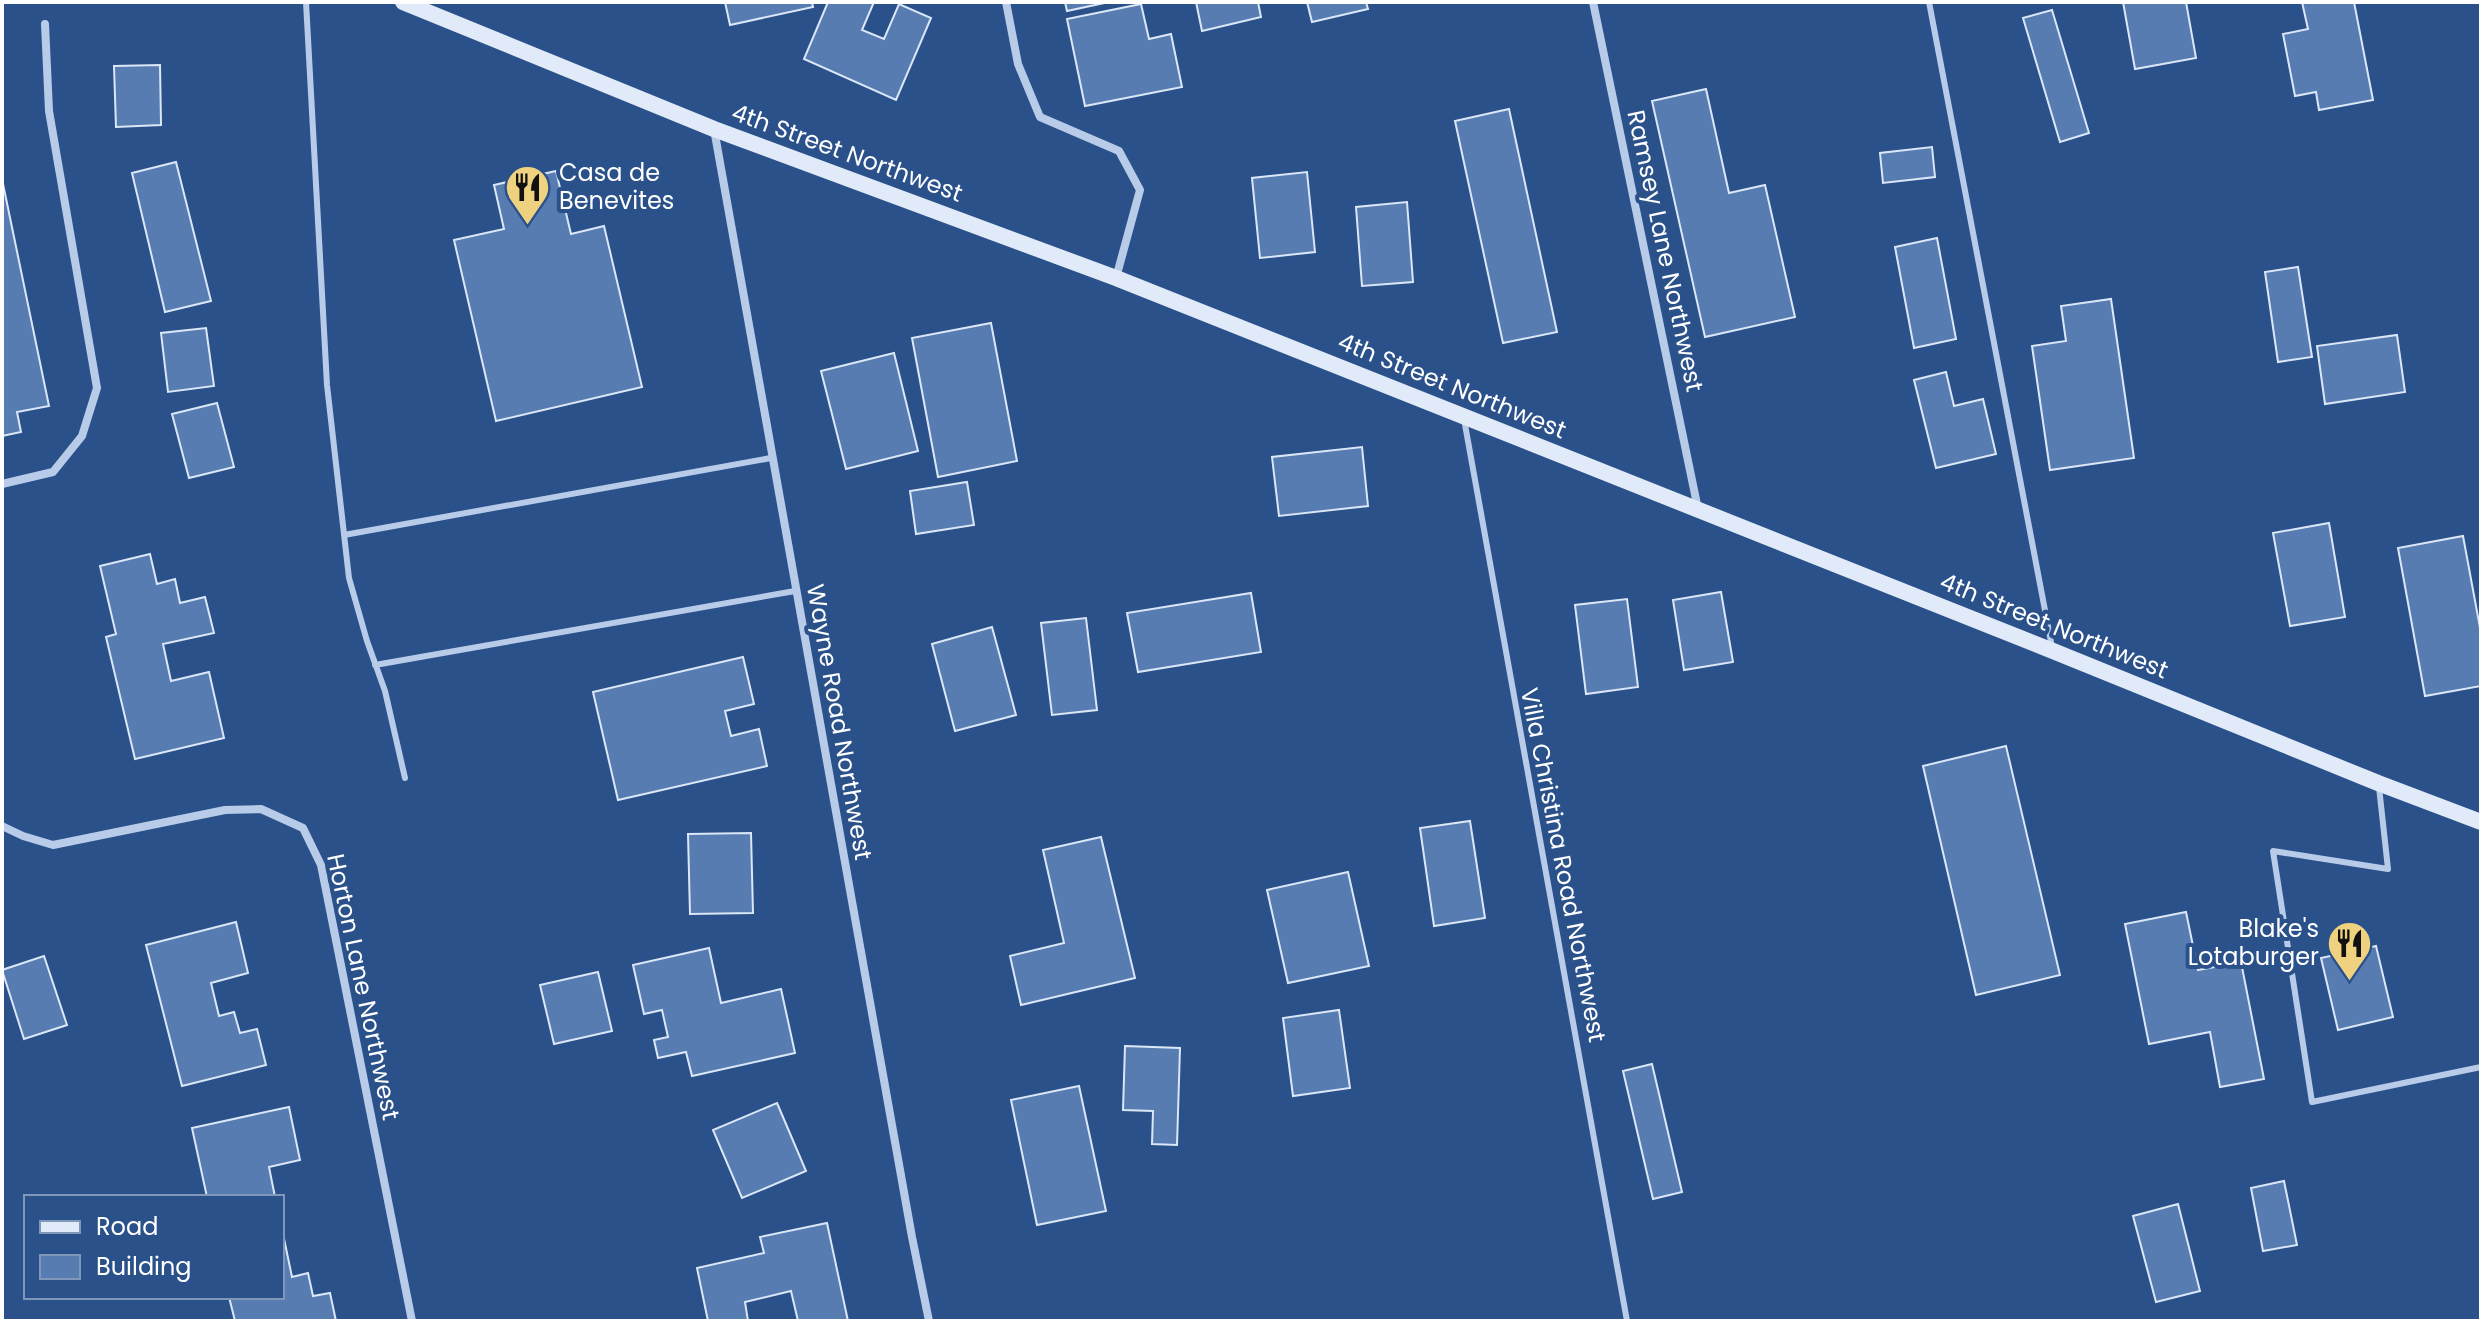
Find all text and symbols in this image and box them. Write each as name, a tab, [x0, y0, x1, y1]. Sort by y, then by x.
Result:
street label: 4th Street Northwest	[727, 95, 967, 210]
street label: Ramsey Lane Northwest	[1619, 107, 1711, 395]
place label: Casa de Benevites	[559, 156, 674, 217]
restaurant icon: Casa de Benevites	[504, 163, 552, 226]
street label: 4th Street Northwest	[1333, 325, 1571, 446]
street label: 4th Street Northwest	[1935, 565, 2173, 686]
street label: Wayne Road Northwest	[799, 581, 880, 863]
street label: Villa Christina Road Northwest	[1513, 685, 1614, 1045]
street label: Horton Lane Northwest	[319, 851, 408, 1123]
place label: Blake's Lotaburger	[2188, 912, 2319, 973]
restaurant icon: Blake's Lotaburger	[2326, 919, 2374, 982]
legend	[24, 1195, 284, 1299]
text: Road	[96, 1210, 158, 1243]
text: Building	[96, 1250, 192, 1283]

